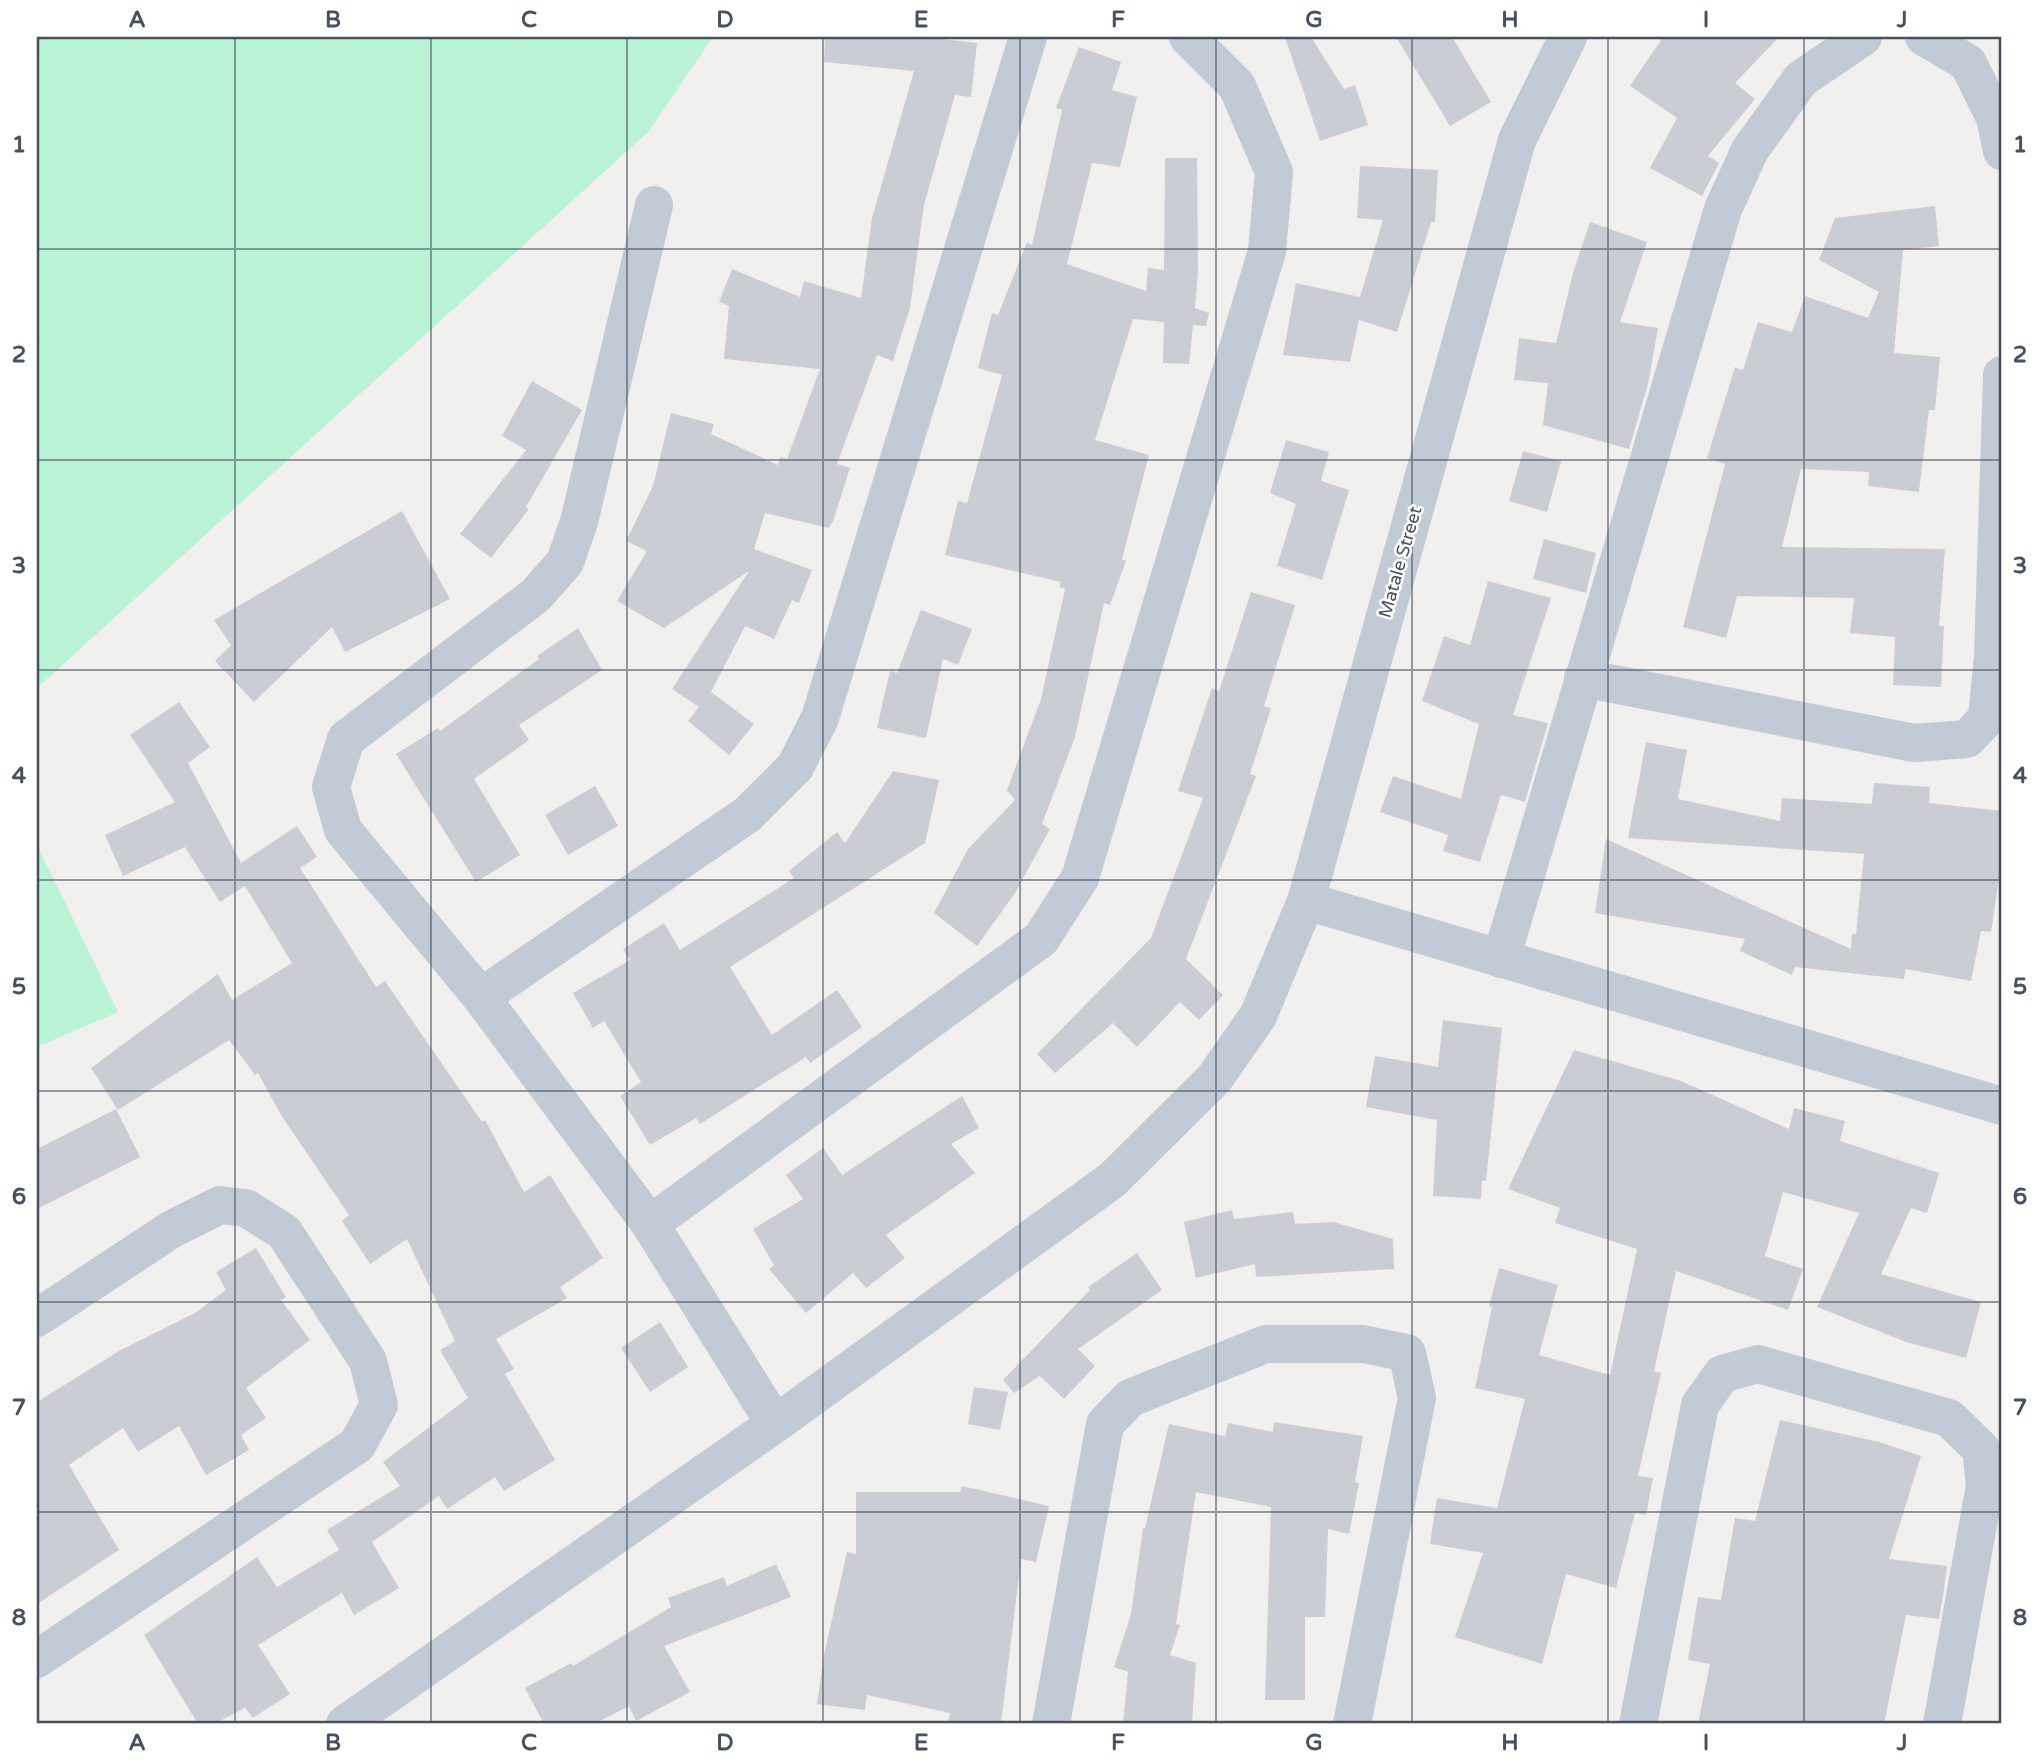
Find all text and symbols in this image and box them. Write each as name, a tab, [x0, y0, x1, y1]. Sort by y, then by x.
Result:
text: A	[128, 6, 146, 34]
text: B	[325, 6, 341, 34]
text: C	[521, 6, 537, 34]
text: D	[716, 6, 734, 34]
text: E	[914, 6, 928, 34]
text: F	[1111, 6, 1125, 34]
text: G	[1305, 6, 1323, 34]
text: H	[1501, 6, 1519, 34]
text: I	[1703, 6, 1709, 34]
text: J	[1896, 6, 1907, 34]
text: 1	[12, 131, 26, 159]
text: 1	[2013, 131, 2027, 159]
text: 2	[12, 341, 26, 369]
text: 2	[2013, 341, 2027, 369]
street label: Matale Street	[1374, 504, 1426, 620]
text: 3	[12, 552, 26, 580]
text: 3	[2013, 552, 2027, 580]
text: 4	[12, 762, 27, 790]
text: 4	[2013, 762, 2028, 790]
text: 5	[12, 973, 26, 1001]
text: 5	[2013, 973, 2027, 1001]
text: 6	[12, 1183, 26, 1211]
text: 6	[2013, 1183, 2027, 1211]
text: 7	[12, 1394, 26, 1422]
text: 7	[2013, 1394, 2027, 1422]
text: 8	[12, 1604, 26, 1632]
text: 8	[2013, 1604, 2027, 1632]
text: A	[128, 1729, 146, 1757]
text: B	[325, 1729, 341, 1757]
text: C	[521, 1729, 537, 1757]
text: D	[716, 1729, 734, 1757]
text: E	[914, 1729, 928, 1757]
text: F	[1111, 1729, 1125, 1757]
text: G	[1305, 1729, 1323, 1757]
text: H	[1501, 1729, 1519, 1757]
text: I	[1703, 1729, 1709, 1757]
text: J	[1896, 1729, 1907, 1757]

